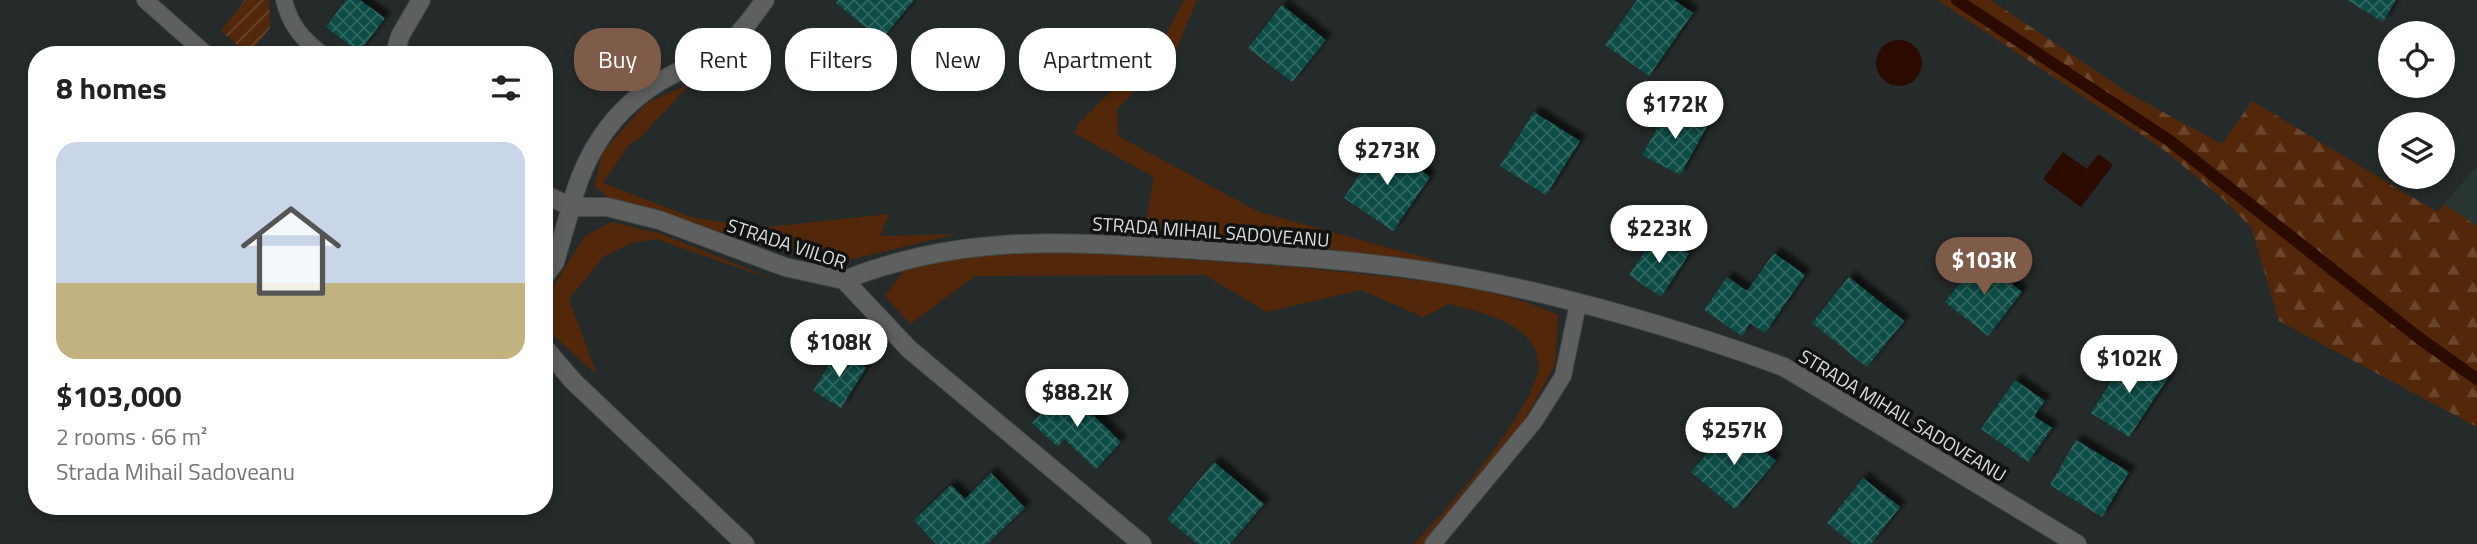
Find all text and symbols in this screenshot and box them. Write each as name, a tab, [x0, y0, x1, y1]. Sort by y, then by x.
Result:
map controls	[2378, 21, 2455, 189]
button: locate	[2378, 21, 2455, 98]
chip: Buy	[574, 28, 661, 91]
chip: Rent	[675, 28, 771, 91]
chip: Filters	[785, 28, 897, 91]
chip: New	[911, 28, 1005, 91]
chip: Apartment	[1019, 28, 1176, 91]
text: 8 homes	[56, 65, 167, 111]
icon: filters	[487, 69, 525, 107]
pin: $172K	[1626, 82, 1724, 141]
text: $172K	[1642, 86, 1708, 121]
button: layers	[2378, 112, 2455, 189]
pin: $273K	[1338, 128, 1436, 187]
text: $273K	[1354, 132, 1420, 167]
icon: home	[228, 188, 354, 314]
pin: $223K	[1610, 205, 1708, 265]
street label: STRADA MIHAIL SADOVEANU	[1092, 208, 1330, 254]
street label: STRADA VIILOR	[724, 210, 850, 276]
text: $223K	[1626, 210, 1692, 245]
pin: $103K	[1935, 238, 2033, 297]
text: $103K	[1951, 242, 2017, 277]
pin: $108K	[790, 320, 888, 379]
text: $108K	[806, 324, 872, 359]
pin: $102K	[2080, 336, 2178, 395]
text: $102K	[2096, 340, 2162, 375]
street label: STRADA MIHAIL SADOVEANU	[1794, 341, 2012, 489]
pin: $88.2K	[1020, 370, 1134, 429]
text: $103,000	[56, 373, 182, 419]
text: $88.2K	[1041, 374, 1113, 409]
pin: $257K	[1685, 407, 1783, 467]
text: $257K	[1701, 412, 1767, 447]
text: 2 rooms · 66 m²	[56, 419, 207, 454]
text: Strada Mihail Sadoveanu	[56, 454, 295, 489]

